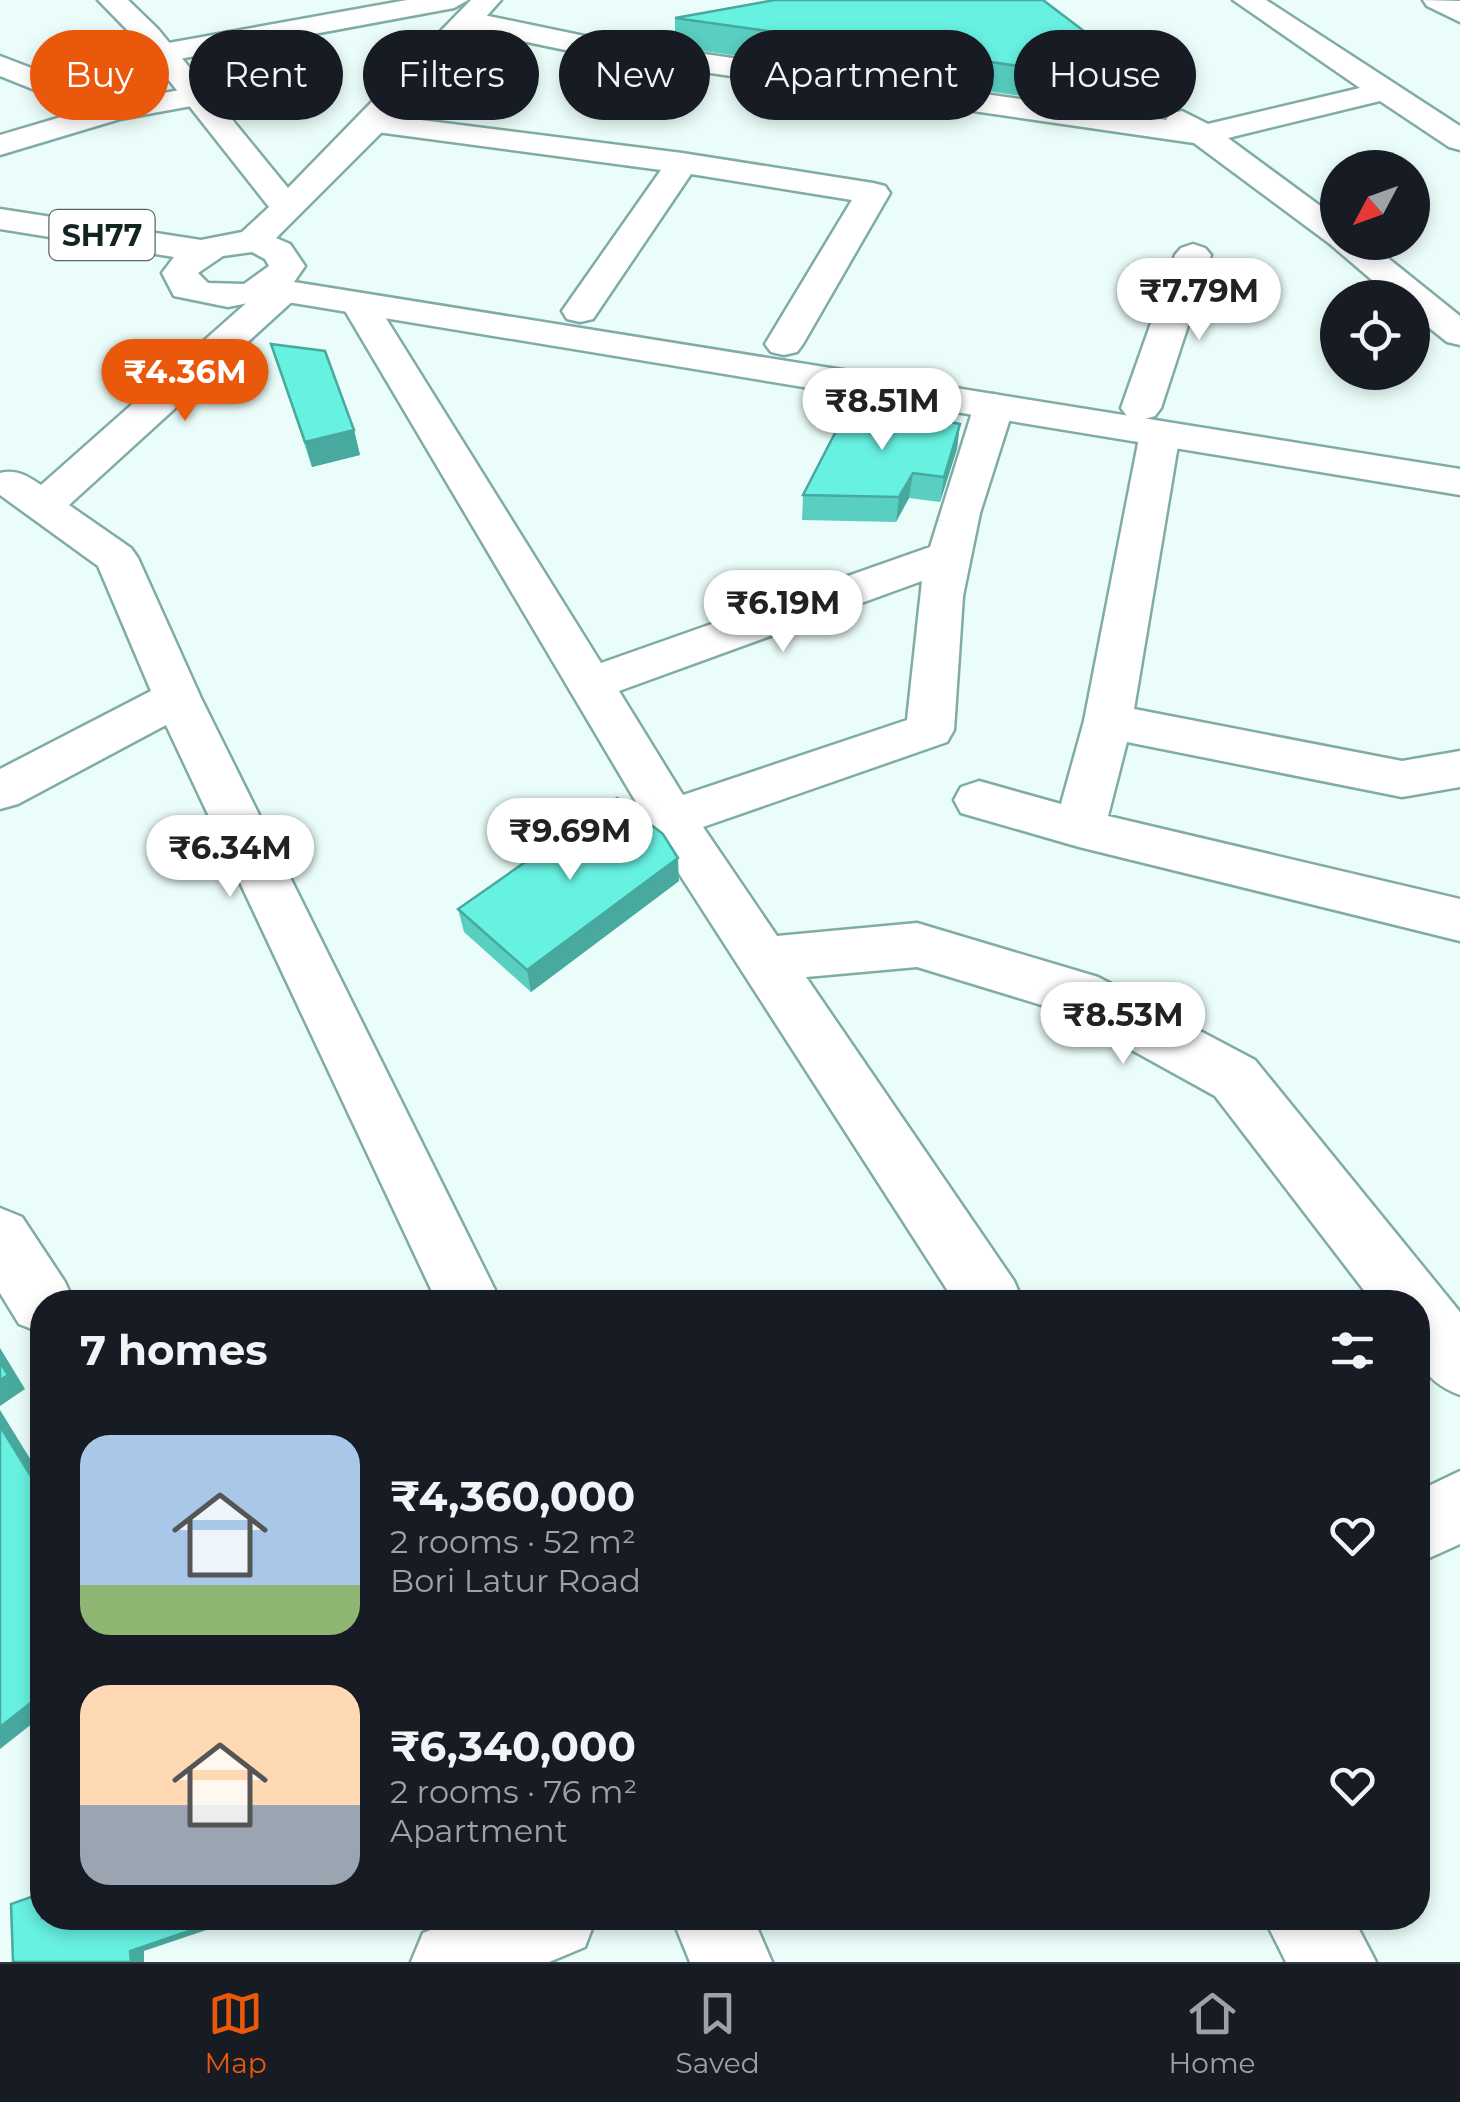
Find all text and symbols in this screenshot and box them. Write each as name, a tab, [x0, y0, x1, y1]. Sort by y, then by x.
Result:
chip: Buy	[30, 30, 169, 120]
chip: Rent	[189, 30, 343, 120]
chip: Filters	[363, 30, 539, 120]
chip: New	[559, 30, 710, 120]
chip: Apartment	[730, 30, 994, 120]
chip: House	[1014, 30, 1196, 120]
north arrow	[1320, 150, 1430, 260]
map controls	[1320, 150, 1430, 390]
road number: SH77	[49, 210, 154, 260]
pin: ₹7.79M	[1118, 258, 1280, 343]
text: ₹7.79M	[1139, 271, 1259, 310]
button: locate	[1320, 280, 1430, 390]
pin: ₹4.36M	[104, 339, 266, 424]
text: ₹4.36M	[123, 352, 247, 391]
pin: ₹8.51M	[801, 368, 963, 453]
text: ₹8.51M	[824, 381, 940, 420]
pin: ₹6.19M	[702, 570, 864, 655]
text: ₹6.19M	[726, 583, 840, 622]
pin: ₹9.69M	[489, 798, 651, 883]
text: ₹9.69M	[509, 811, 631, 850]
pin: ₹6.34M	[149, 815, 311, 900]
text: ₹6.34M	[168, 828, 292, 867]
pin: ₹8.53M	[1042, 982, 1204, 1067]
text: ₹8.53M	[1062, 995, 1184, 1034]
icon: filters	[1325, 1323, 1380, 1378]
text: 7 homes	[80, 1324, 268, 1376]
text: ₹4,360,000	[390, 1470, 635, 1522]
icon: home	[160, 1475, 280, 1595]
icon: heart	[1325, 1508, 1380, 1563]
text: 2 rooms · 52 m²	[390, 1522, 636, 1561]
text: Bori Latur Road	[390, 1561, 641, 1600]
text: ₹6,340,000	[390, 1720, 636, 1772]
icon: home	[160, 1725, 280, 1845]
icon: heart	[1325, 1758, 1380, 1813]
text: 2 rooms · 76 m²	[390, 1772, 637, 1811]
text: Apartment	[390, 1811, 568, 1850]
tab: Map	[204, 1986, 267, 2080]
tab: Saved	[676, 1986, 760, 2080]
tab: Home	[1169, 1986, 1256, 2080]

